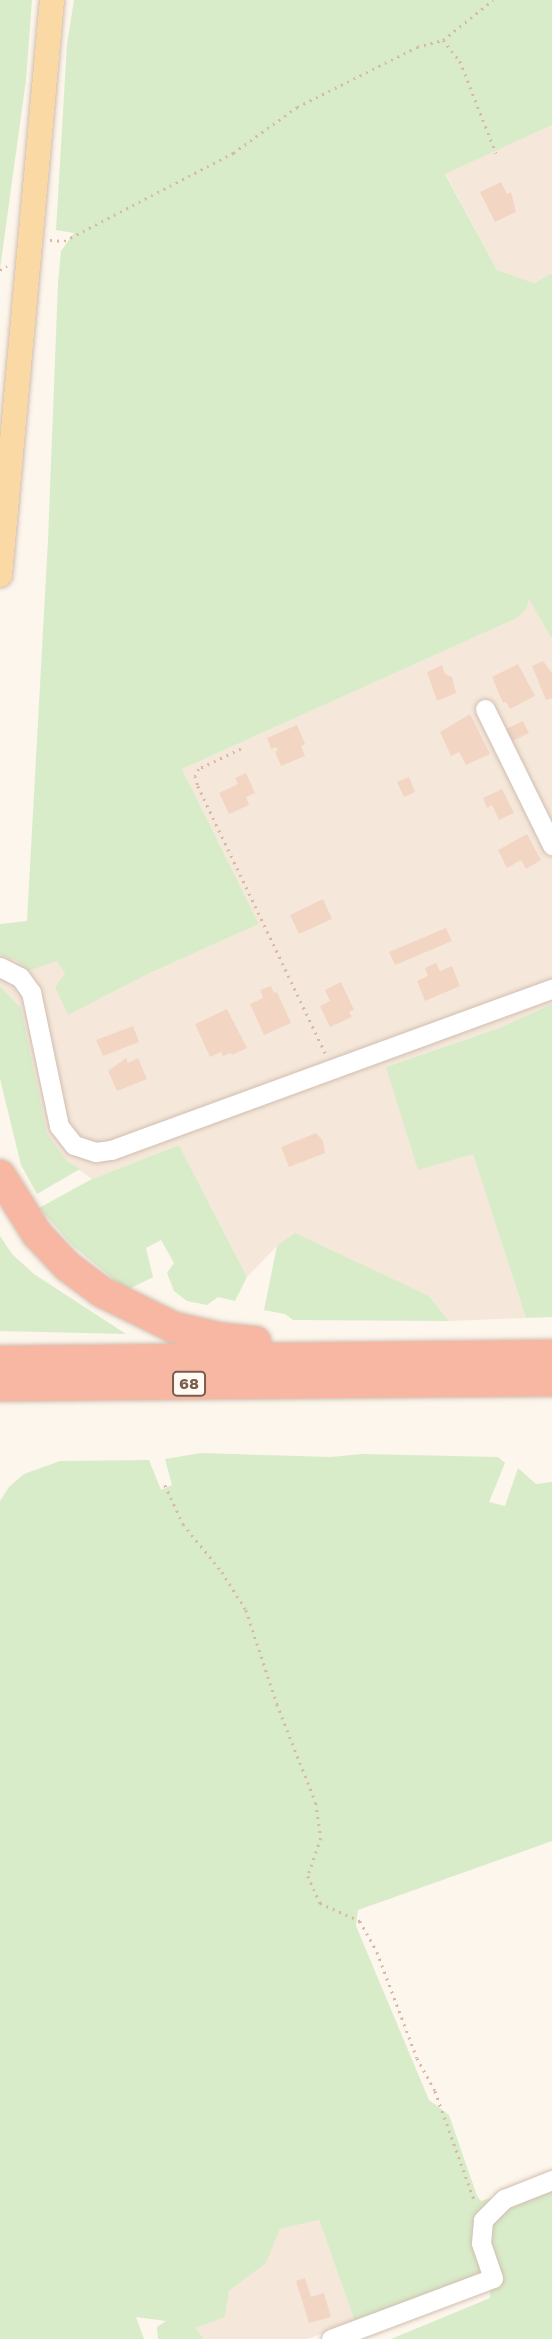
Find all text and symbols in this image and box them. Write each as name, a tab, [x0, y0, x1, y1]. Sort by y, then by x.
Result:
road number: 68	[172, 1372, 206, 1396]

